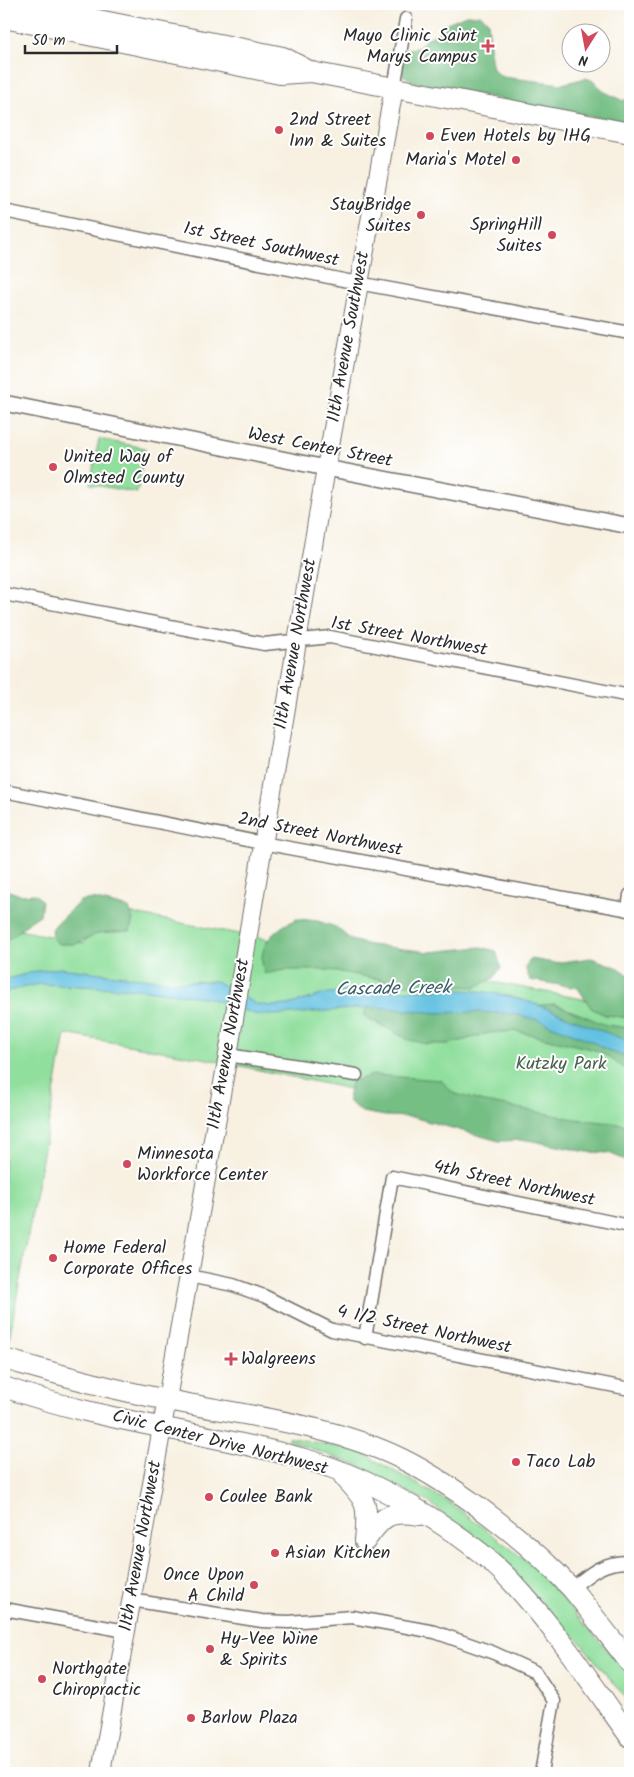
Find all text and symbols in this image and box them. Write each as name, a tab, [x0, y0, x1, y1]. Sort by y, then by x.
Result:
scale bar	[25, 22, 118, 54]
place label: Mayo Clinic Saint Marys Campus	[343, 22, 478, 72]
north arrow	[562, 22, 612, 72]
text: 50 m	[32, 29, 66, 53]
marker: Mayo Clinic Saint Marys Campus	[481, 39, 495, 53]
text: N	[577, 48, 590, 71]
place label: 2nd Street Inn & Suites	[289, 106, 386, 156]
place label: Even Hotels by IHG	[440, 122, 591, 151]
marker: 2nd Street Inn & Suites	[273, 124, 285, 136]
marker: Even Hotels by IHG	[424, 130, 436, 142]
place label: Maria's Motel	[405, 146, 507, 175]
marker: Maria's Motel	[510, 154, 522, 166]
place label: StayBridge Suites	[330, 191, 411, 241]
marker: StayBridge Suites	[415, 209, 427, 221]
place label: SpringHill Suites	[470, 211, 543, 261]
street label: 1st Street Southwest	[181, 214, 342, 276]
marker: SpringHill Suites	[546, 229, 558, 241]
street label: 11th Avenue Southwest	[320, 248, 378, 425]
street label: West Center Street	[245, 420, 396, 476]
place label: United Way of Olmsted County	[63, 443, 185, 493]
marker: United Way of Olmsted County	[47, 461, 59, 473]
street label: 11th Avenue Northwest	[267, 555, 325, 732]
street label: 1st Street Northwest	[329, 609, 490, 665]
street label: 2nd Street Northwest	[235, 805, 406, 865]
street label: 11th Avenue Northwest	[200, 955, 258, 1132]
water label: Cascade Creek	[335, 973, 454, 1005]
park label: Kutzky Park	[516, 1050, 607, 1079]
place label: Minnesota Workforce Center	[137, 1140, 268, 1190]
street label: 4th Street Northwest	[431, 1153, 598, 1215]
marker: Minnesota Workforce Center	[121, 1158, 133, 1170]
place label: Home Federal Corporate Offices	[63, 1234, 193, 1284]
marker: Home Federal Corporate Offices	[47, 1252, 59, 1264]
street label: 4 1/2 Street Northwest	[334, 1297, 515, 1363]
place label: Walgreens	[241, 1345, 316, 1374]
marker: Walgreens	[225, 1353, 237, 1365]
street label: Civic Center Drive Northwest	[109, 1402, 332, 1484]
place label: Taco Lab	[526, 1448, 596, 1477]
marker: Taco Lab	[510, 1456, 522, 1468]
street label: 11th Avenue Northwest	[112, 1457, 170, 1634]
place label: Coulee Bank	[219, 1483, 313, 1512]
marker: Coulee Bank	[203, 1491, 215, 1503]
place label: Asian Kitchen	[285, 1539, 390, 1568]
marker: Asian Kitchen	[269, 1547, 281, 1559]
place label: Once Upon A Child	[163, 1561, 245, 1611]
marker: Once Upon A Child	[248, 1579, 260, 1591]
place label: Hy-Vee Wine & Spirits	[220, 1625, 318, 1675]
marker: Hy-Vee Wine & Spirits	[204, 1643, 216, 1655]
place label: Northgate Chiropractic	[52, 1655, 141, 1705]
marker: Northgate Chiropractic	[36, 1673, 48, 1685]
place label: Barlow Plaza	[201, 1704, 298, 1733]
marker: Barlow Plaza	[185, 1712, 197, 1724]

